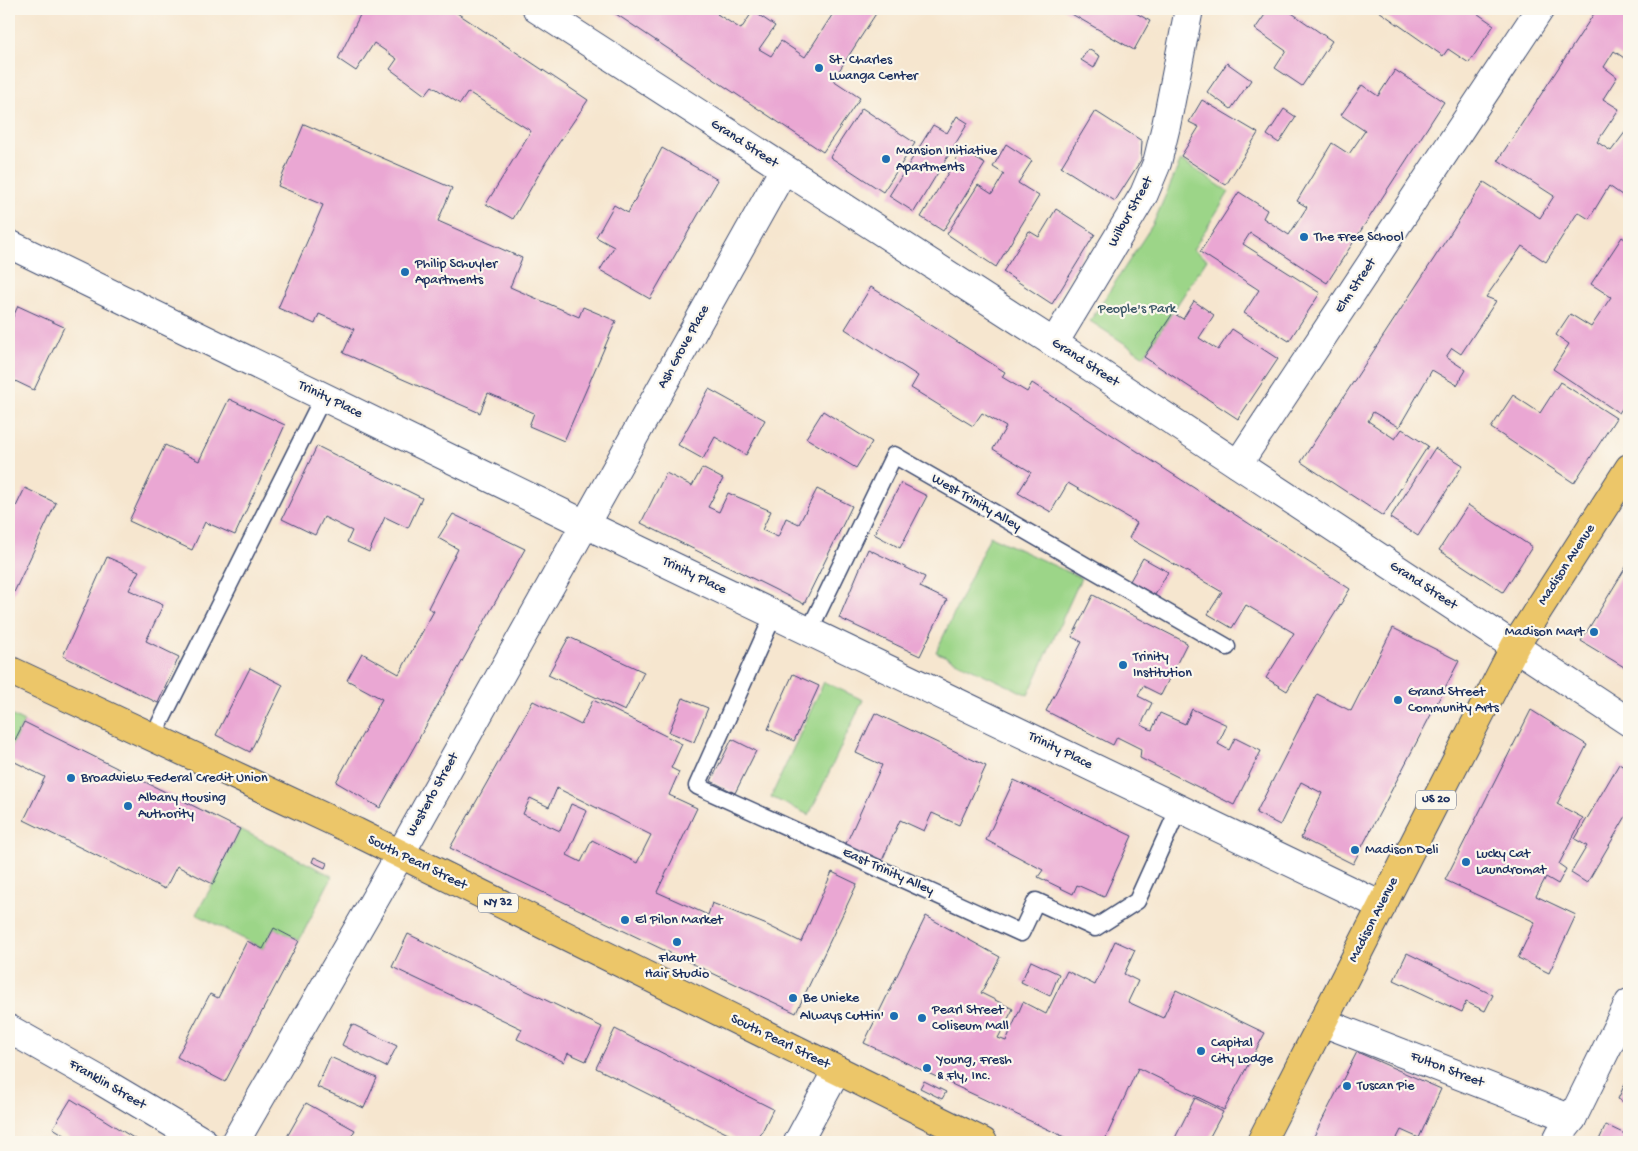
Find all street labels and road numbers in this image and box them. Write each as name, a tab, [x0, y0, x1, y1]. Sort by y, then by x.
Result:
street label: Grand Street	[707, 116, 782, 173]
street label: Wilbur Street	[1105, 173, 1158, 250]
street label: Elm Street	[1332, 254, 1381, 317]
street label: Ash Grove Place	[654, 302, 714, 392]
street label: Grand Street	[1048, 335, 1123, 392]
street label: Trinity Place	[294, 377, 366, 423]
street label: West Trinity Alley	[928, 470, 1024, 536]
street label: Madison Avenue	[1534, 521, 1600, 609]
street label: Trinity Place	[658, 553, 730, 599]
street label: Grand Street	[1386, 558, 1461, 615]
street label: Trinity Place	[1024, 728, 1096, 774]
street label: Westerlo Street	[403, 749, 464, 840]
road number: US 20	[1416, 790, 1456, 810]
street label: South Pearl Street	[365, 832, 471, 895]
street label: East Trinity Alley	[840, 844, 936, 900]
street label: Madison Avenue	[1345, 874, 1403, 965]
road number: NY 32	[478, 894, 518, 912]
street label: South Pearl Street	[728, 1011, 834, 1074]
street label: Fulton Street	[1407, 1048, 1487, 1092]
street label: Franklin Street	[65, 1056, 150, 1115]

